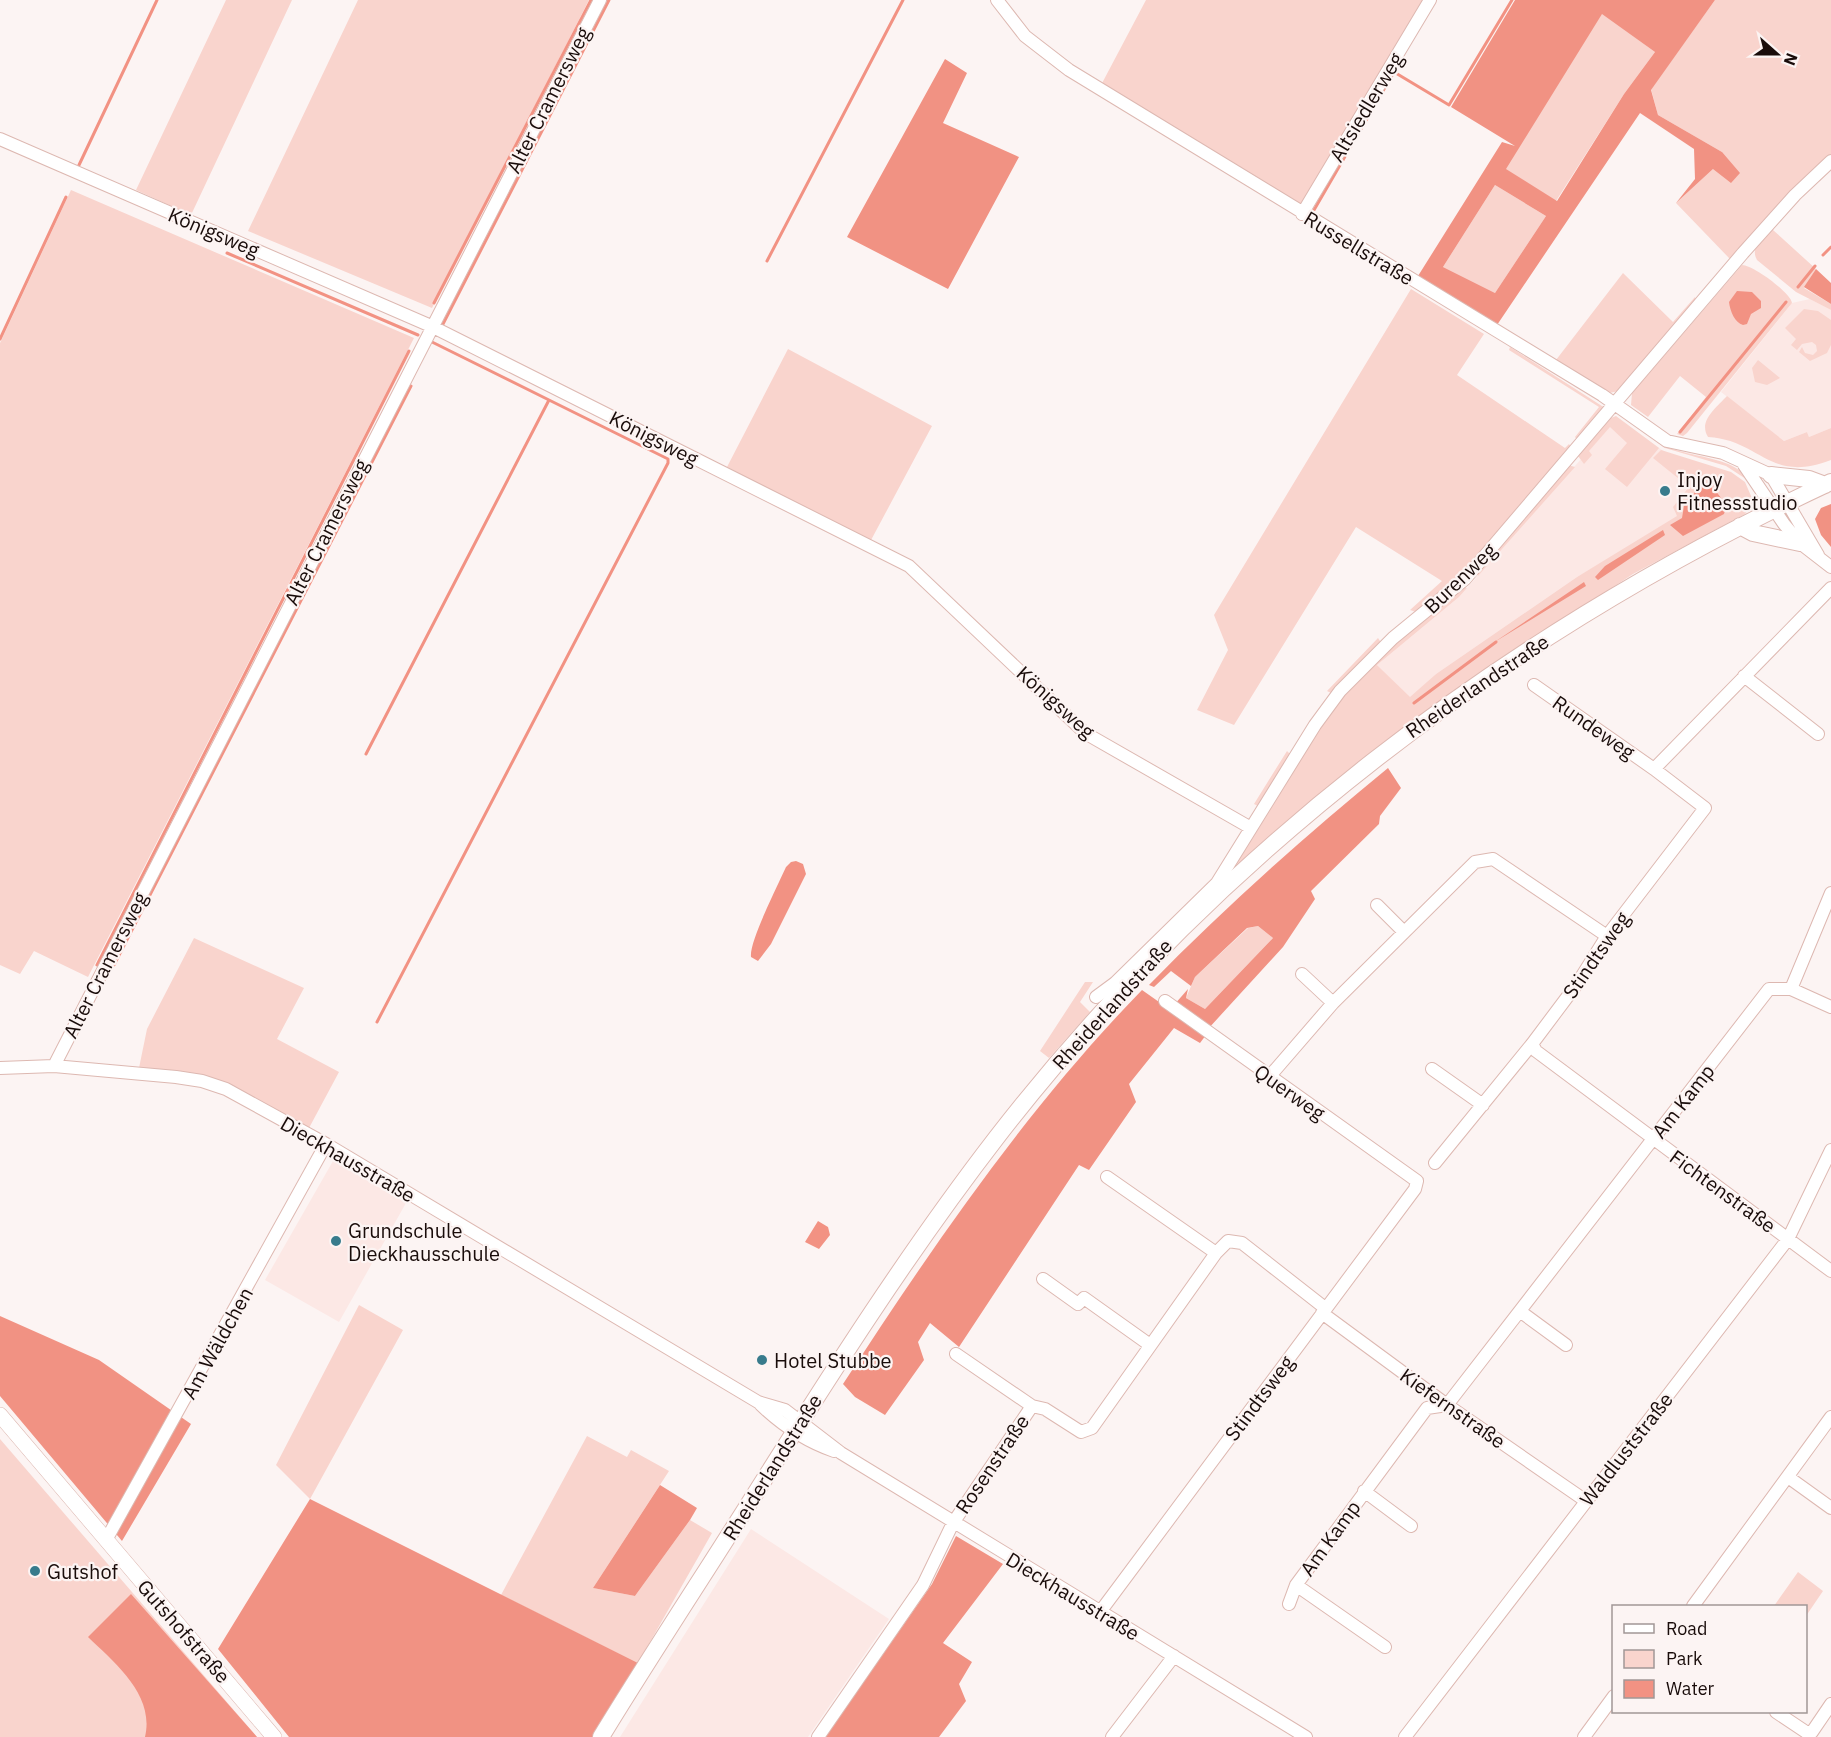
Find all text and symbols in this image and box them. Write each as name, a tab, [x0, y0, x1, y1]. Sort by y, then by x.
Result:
street label: Alter Cramersweg	[500, 22, 597, 178]
north arrow	[1747, 24, 1807, 84]
street label: Altsiedlerweg	[1323, 47, 1410, 167]
text: N	[1780, 50, 1802, 68]
street label: Königsweg	[164, 201, 264, 263]
street label: Russellstraße	[1299, 205, 1419, 291]
street label: Königsweg	[605, 404, 704, 472]
street label: Alter Cramersweg	[278, 454, 375, 610]
place label: Injoy Fitnessstudio	[1677, 466, 1798, 516]
marker: Injoy Fitnessstudio	[1658, 484, 1672, 498]
street label: Burenweg	[1418, 536, 1502, 619]
street label: Rheiderlandstraße	[1400, 628, 1554, 744]
street label: Königsweg	[1011, 660, 1101, 745]
street label: Rundeweg	[1547, 689, 1641, 765]
street label: Alter Cramersweg	[57, 887, 154, 1043]
street label: Stindtsweg	[1556, 906, 1636, 1004]
street label: Rheiderlandstraße	[1046, 933, 1178, 1075]
street label: Querweg	[1249, 1058, 1331, 1126]
street label: Am Kamp	[1646, 1058, 1720, 1144]
street label: Dieckhausstraße	[276, 1109, 420, 1209]
street label: Fichtenstraße	[1664, 1143, 1782, 1239]
place label: Grundschule Dieckhausschule	[348, 1217, 500, 1267]
marker: Grundschule Dieckhausschule	[329, 1234, 343, 1248]
street label: Am Wäldchen	[175, 1282, 259, 1404]
place label: Hotel Stubbe	[774, 1347, 892, 1374]
street label: Stindtsweg	[1218, 1350, 1300, 1446]
marker: Hotel Stubbe	[755, 1353, 769, 1367]
street label: Kiefernstraße	[1395, 1362, 1511, 1454]
street label: Waldluststraße	[1573, 1387, 1679, 1511]
street label: Rheiderlandstraße	[716, 1389, 828, 1545]
street label: Rosenstraße	[949, 1409, 1035, 1519]
street label: Am Kamp	[1293, 1495, 1367, 1581]
street label: Dieckhausstraße	[1001, 1545, 1145, 1647]
place label: Gutshof	[47, 1558, 118, 1585]
marker: Gutshof	[28, 1564, 42, 1578]
street label: Gutshofstraße	[131, 1573, 237, 1689]
legend	[1612, 1605, 1807, 1713]
text: Road	[1666, 1617, 1707, 1640]
text: Park	[1666, 1647, 1703, 1670]
text: Water	[1666, 1677, 1715, 1700]

